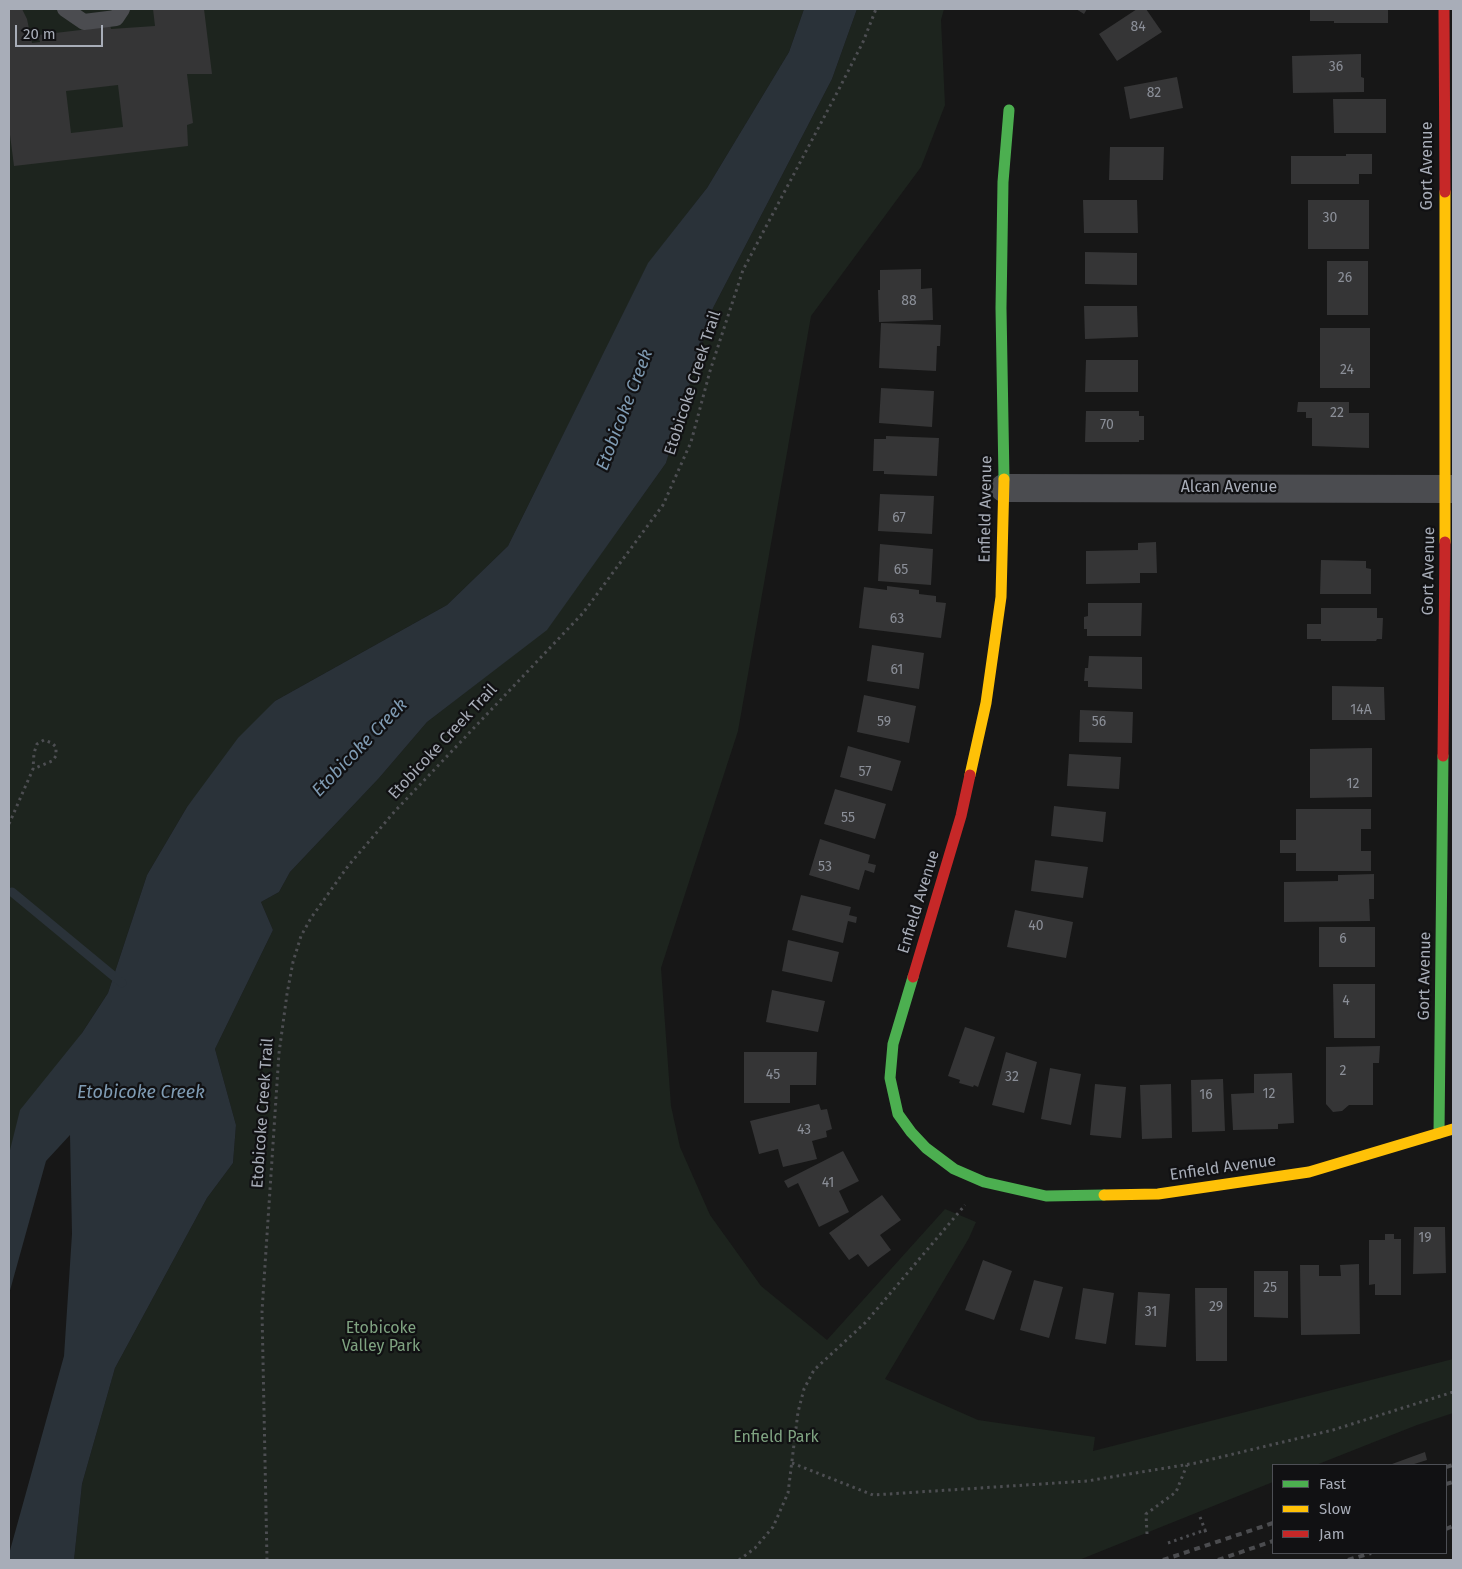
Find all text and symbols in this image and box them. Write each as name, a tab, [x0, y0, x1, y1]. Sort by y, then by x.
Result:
scale bar	[18, 15, 105, 47]
house number: 84	[1130, 19, 1146, 35]
text: 20 m	[23, 25, 56, 43]
house number: 36	[1329, 59, 1343, 75]
house number: 82	[1147, 85, 1161, 101]
street label: Gort Avenue	[1418, 122, 1438, 210]
house number: 30	[1323, 210, 1337, 226]
house number: 26	[1338, 270, 1352, 286]
house number: 88	[901, 293, 917, 309]
street label: Etobicoke Creek Trail	[661, 308, 725, 458]
water label: Etobicoke Creek	[592, 346, 658, 474]
house number: 24	[1340, 362, 1354, 378]
house number: 22	[1330, 405, 1344, 421]
house number: 70	[1100, 417, 1114, 433]
street label: Enfield Avenue	[975, 455, 997, 563]
street label: Alcan Avenue	[1181, 478, 1277, 498]
house number: 67	[892, 510, 906, 526]
street label: Gort Avenue	[1419, 526, 1439, 616]
house number: 65	[894, 562, 908, 578]
house number: 63	[890, 611, 904, 627]
house number: 61	[891, 662, 903, 678]
street label: Etobicoke Creek Trail	[385, 680, 501, 804]
water label: Etobicoke Creek	[308, 695, 412, 801]
house number: 14A	[1350, 702, 1372, 718]
house number: 59	[877, 714, 891, 730]
house number: 56	[1092, 714, 1106, 730]
house number: 57	[859, 764, 871, 780]
house number: 12	[1347, 776, 1359, 792]
house number: 55	[841, 810, 855, 826]
street label: Enfield Avenue	[894, 848, 944, 956]
house number: 53	[818, 859, 832, 875]
house number: 40	[1028, 918, 1044, 934]
house number: 6	[1339, 931, 1347, 947]
street label: Gort Avenue	[1415, 931, 1435, 1021]
house number: 4	[1342, 993, 1350, 1009]
street label: Etobicoke Creek Trail	[248, 1037, 278, 1189]
house number: 2	[1340, 1063, 1346, 1079]
house number: 45	[766, 1067, 780, 1083]
house number: 32	[1005, 1069, 1019, 1085]
water label: Etobicoke Creek	[77, 1082, 205, 1104]
house number: 12	[1263, 1086, 1275, 1102]
house number: 16	[1199, 1087, 1213, 1103]
house number: 43	[797, 1122, 811, 1138]
street label: Enfield Avenue	[1169, 1151, 1277, 1185]
house number: 41	[822, 1175, 834, 1191]
house number: 19	[1418, 1230, 1432, 1246]
house number: 25	[1263, 1280, 1277, 1296]
house number: 29	[1209, 1299, 1223, 1315]
house number: 31	[1145, 1304, 1157, 1320]
park label: Etobicoke Valley Park	[342, 1319, 420, 1357]
park label: Enfield Park	[733, 1428, 819, 1448]
legend	[1272, 1464, 1447, 1554]
text: Fast	[1319, 1475, 1346, 1493]
text: Slow	[1319, 1500, 1351, 1518]
text: Jam	[1319, 1525, 1345, 1543]

